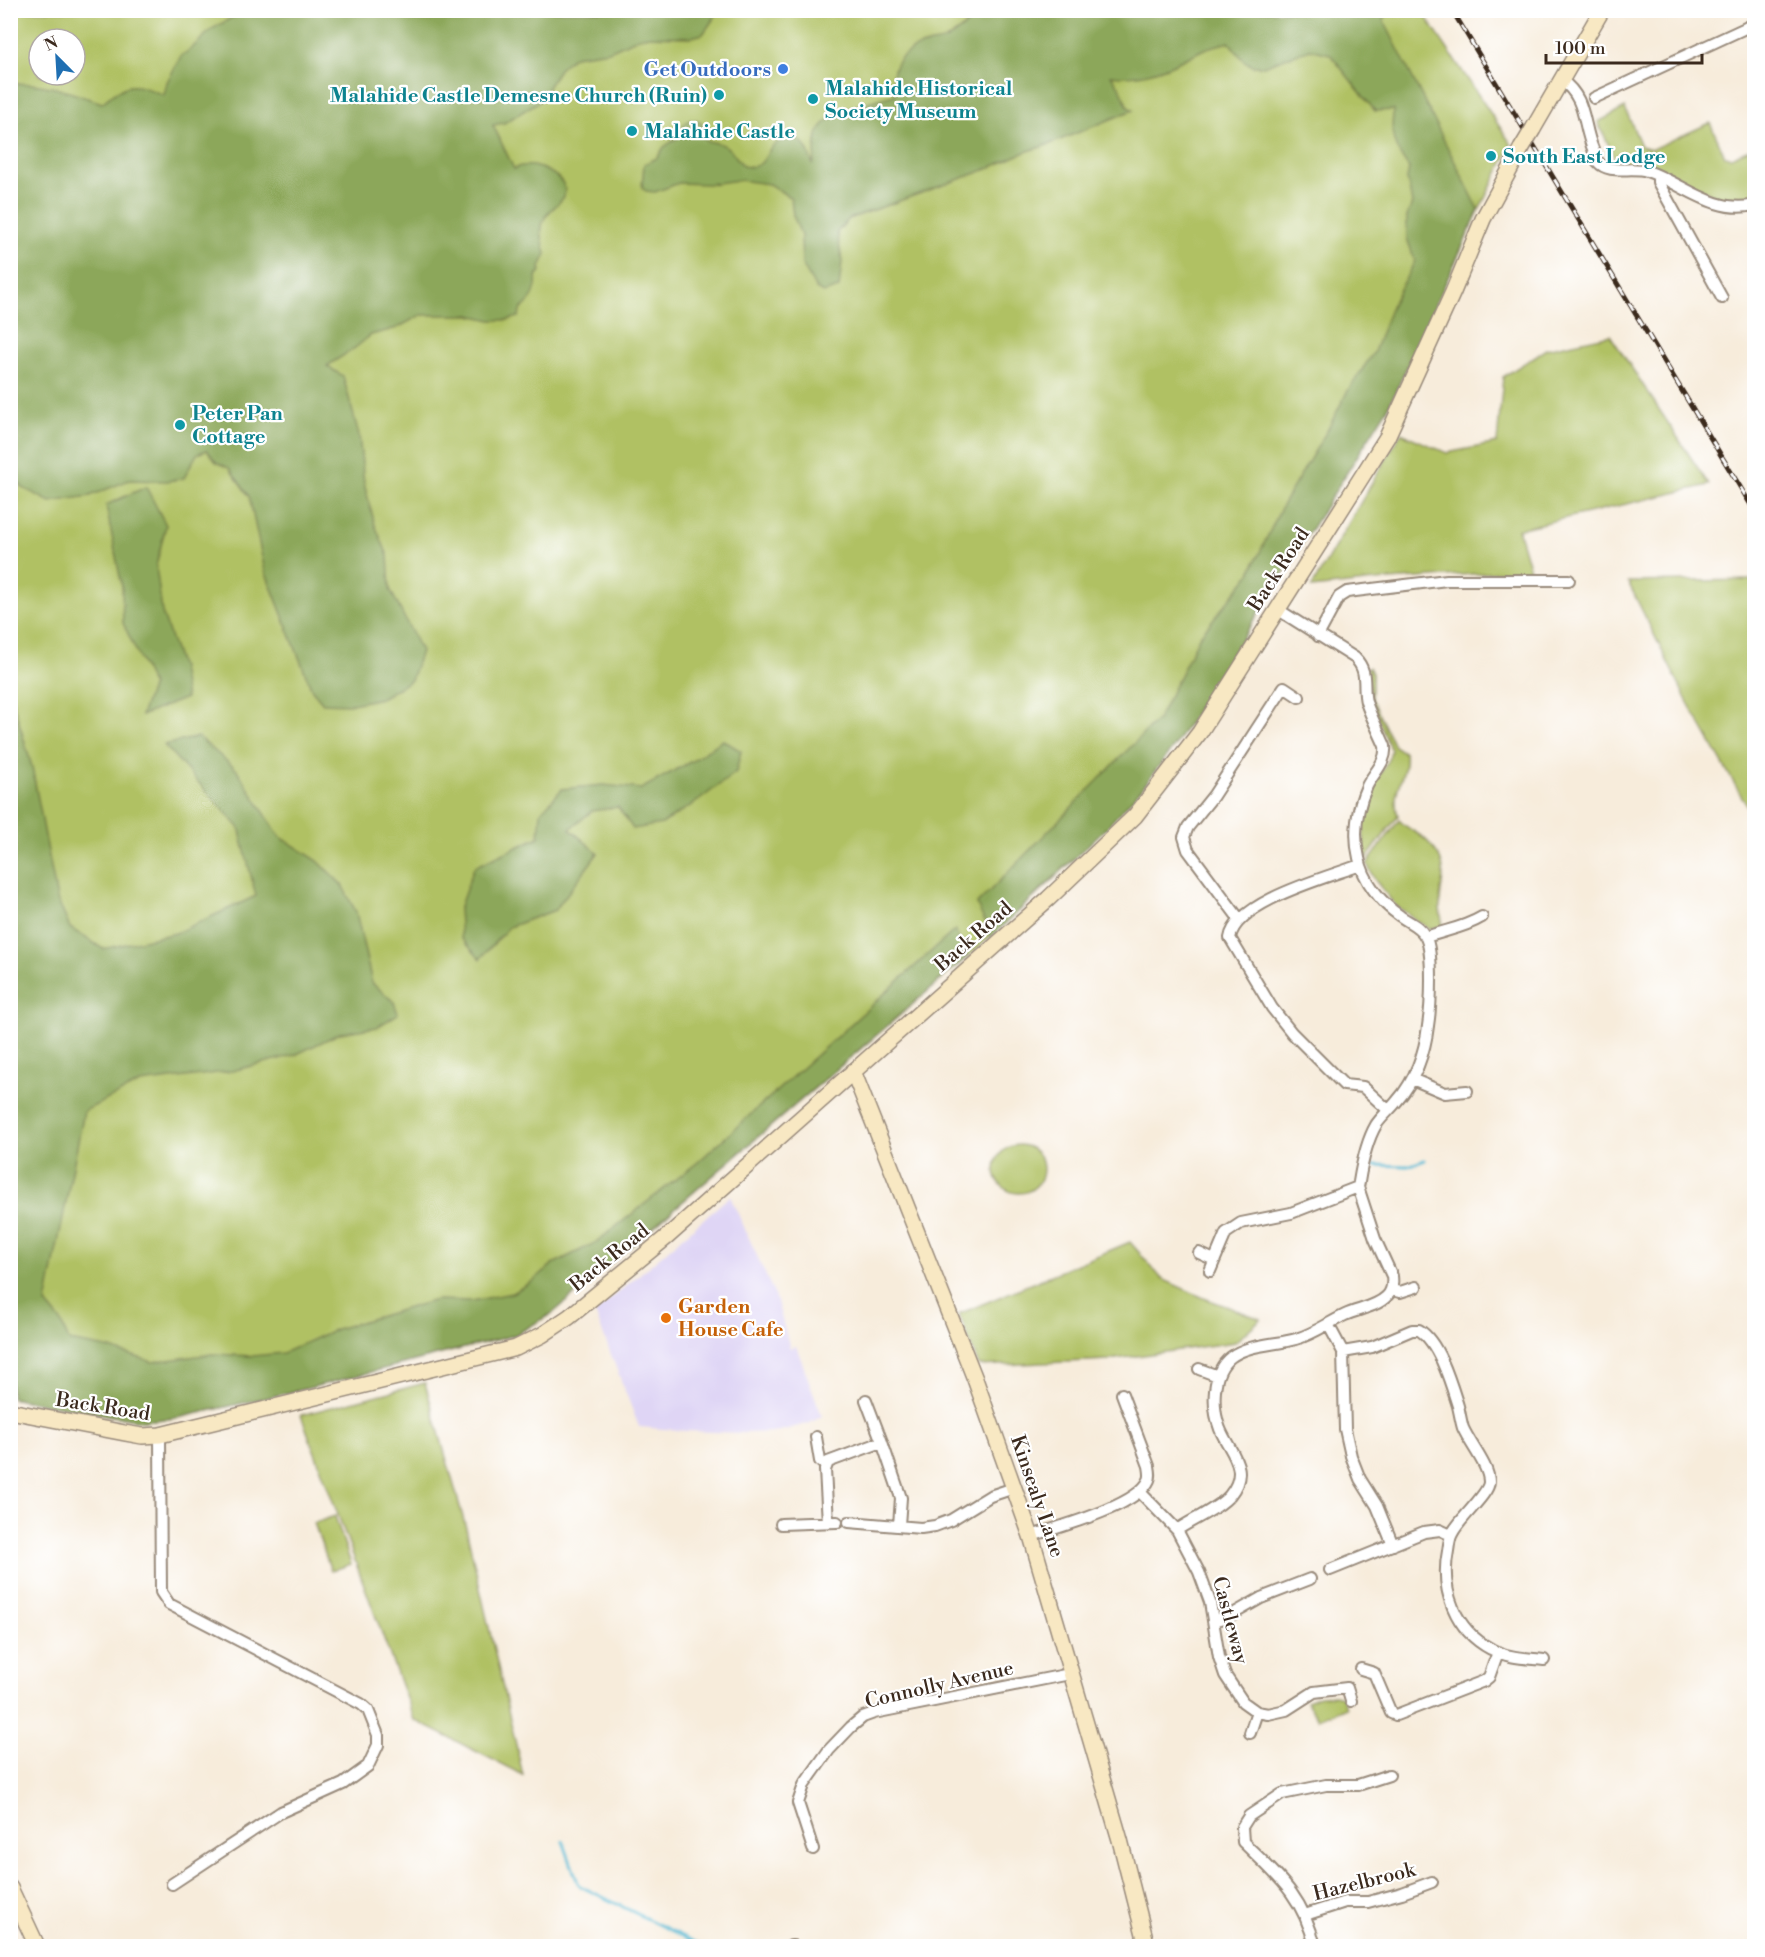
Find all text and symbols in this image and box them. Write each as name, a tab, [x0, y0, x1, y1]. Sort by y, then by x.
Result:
north arrow	[27, 27, 87, 87]
scale bar	[1546, 27, 1702, 65]
text: N	[41, 32, 61, 56]
text: 100 m	[1555, 37, 1606, 60]
place label: Get Outdoors	[644, 58, 771, 83]
marker: Get Outdoors	[776, 62, 790, 76]
place label: Malahide Historical Society Museum	[825, 77, 1013, 125]
place label: Malahide Castle Demesne Church (Ruin)	[330, 84, 707, 109]
marker: Malahide Castle Demesne Church (Ruin)	[712, 88, 726, 102]
marker: Malahide Historical Society Museum	[806, 92, 820, 106]
place label: Malahide Castle	[644, 120, 795, 145]
marker: Malahide Castle	[625, 124, 639, 138]
place label: South East Lodge	[1503, 145, 1666, 170]
marker: South East Lodge	[1484, 149, 1498, 163]
place label: Peter Pan Cottage	[192, 402, 284, 450]
marker: Peter Pan Cottage	[173, 418, 187, 432]
street label: Back Road	[1242, 523, 1316, 617]
street label: Back Road	[929, 896, 1019, 978]
street label: Back Road	[564, 1218, 655, 1298]
place label: Garden House Cafe	[678, 1295, 784, 1343]
marker: Garden House Cafe	[659, 1311, 673, 1325]
street label: Back Road	[53, 1388, 152, 1427]
street label: Kinsealy Lane	[1004, 1432, 1069, 1561]
street label: Castleway	[1206, 1574, 1253, 1667]
street label: Connolly Avenue	[863, 1656, 1016, 1715]
street label: Hazelbrook	[1311, 1857, 1420, 1907]

